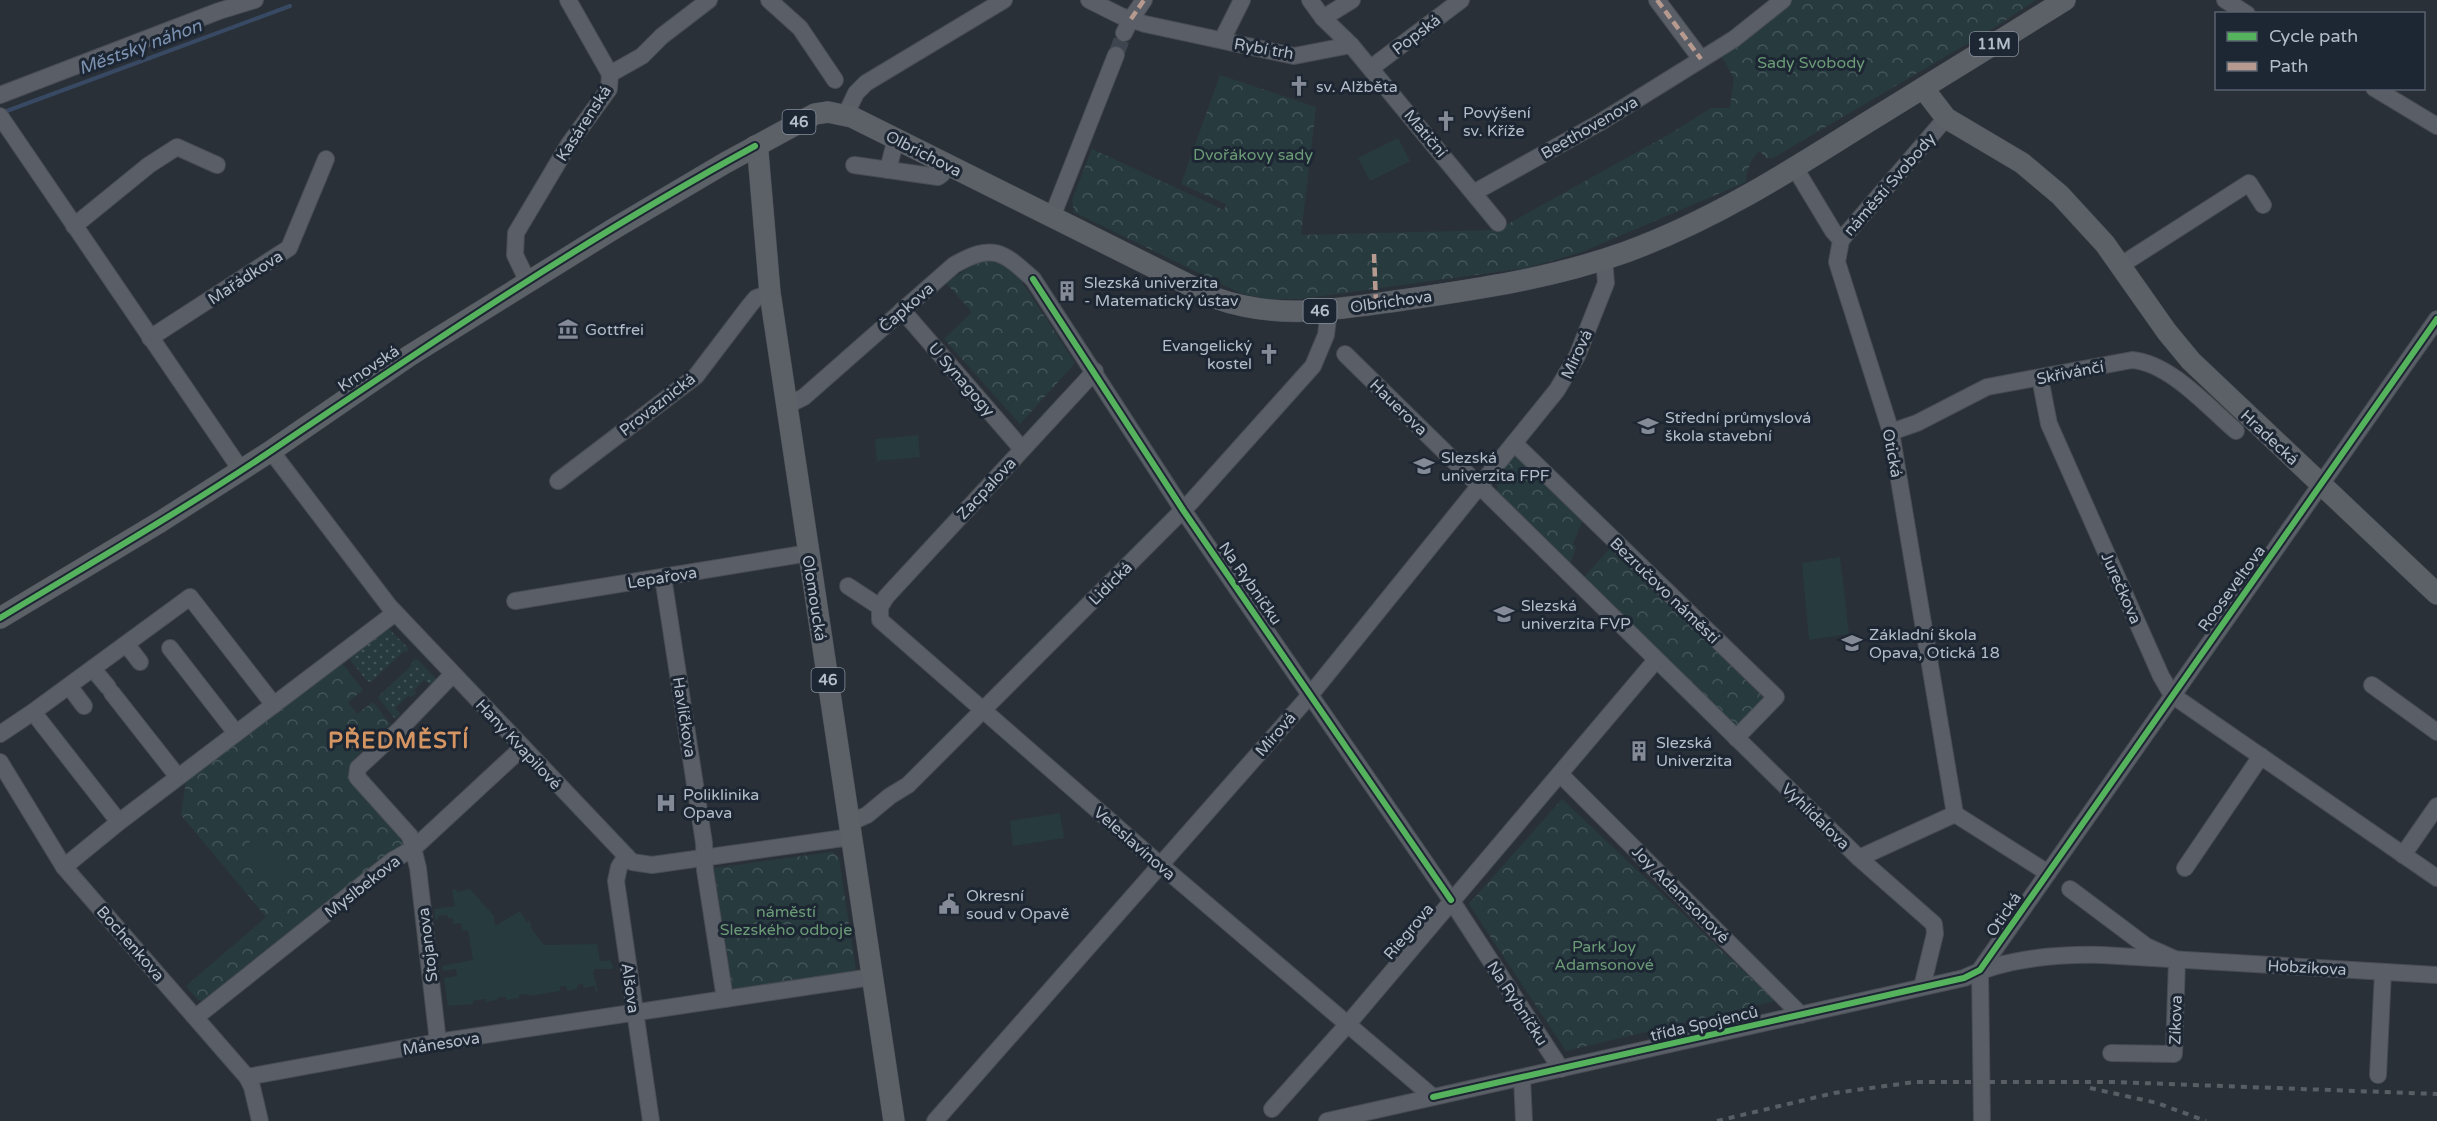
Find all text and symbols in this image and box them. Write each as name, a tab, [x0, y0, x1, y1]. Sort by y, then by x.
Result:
street label: Popská	[1388, 10, 1445, 60]
legend	[2215, 12, 2425, 90]
water label: Městský náhon	[75, 14, 206, 79]
text: Cycle path	[2269, 25, 2358, 47]
road number: 11M	[1970, 32, 2018, 56]
street label: Rybí trh	[1232, 34, 1295, 64]
park label: Sady Svobody	[1757, 53, 1865, 73]
text: Path	[2269, 55, 2308, 77]
church icon: sv. Alžběta	[1287, 74, 1311, 98]
place label: sv. Alžběta	[1316, 77, 1398, 97]
street label: Kasárenská	[552, 82, 616, 165]
street label: Beethovenova	[1537, 92, 1642, 164]
place label: Povýšení sv. Kříže	[1463, 103, 1531, 141]
street label: Matiční	[1399, 106, 1451, 162]
church icon: Povýšení sv. Kříže	[1434, 109, 1458, 133]
road number: 46	[782, 110, 816, 134]
street label: Olbrichova	[882, 126, 965, 181]
street label: náměstí Svobody	[1839, 129, 1940, 240]
park label: Dvořákovy sady	[1193, 145, 1313, 165]
street label: Mařádkova	[204, 246, 287, 309]
place label: Slezská univerzita - Matematický ústav	[1084, 273, 1239, 311]
street label: Čapkova	[875, 279, 938, 337]
building icon: Slezská univerzita - Matematický ústav	[1055, 279, 1079, 303]
street label: Olbrichova	[1349, 286, 1433, 318]
road number: 46	[1304, 299, 1336, 323]
museum icon: Gottfrei	[556, 317, 580, 341]
place label: Gottfrei	[585, 320, 644, 340]
street label: Mírová	[1557, 327, 1597, 382]
place label: Evangelický kostel	[1162, 336, 1252, 374]
street label: U Synagogy	[924, 339, 999, 421]
street label: Krnovská	[334, 341, 403, 397]
church icon: Evangelický kostel	[1257, 342, 1281, 366]
street label: Skřivánčí	[2035, 357, 2106, 389]
street label: Provaznická	[615, 369, 700, 441]
street label: Hauerova	[1365, 375, 1431, 440]
street label: Hradecká	[2236, 406, 2303, 470]
place label: Střední průmyslová škola stavební	[1665, 408, 1811, 446]
school or university icon: Střední průmyslová škola stavební	[1636, 414, 1660, 438]
street label: Otická	[1878, 427, 1907, 479]
place label: Slezská univerzita FPF	[1441, 448, 1550, 486]
street label: Zacpalova	[953, 453, 1021, 524]
school or university icon: Slezská univerzita FPF	[1412, 454, 1436, 478]
street label: Bezručovo náměstí	[1605, 533, 1723, 648]
street label: Na Rybníčku	[1214, 538, 1286, 629]
street label: Rooseveltova	[2194, 541, 2270, 636]
street label: Jurečkova	[2096, 550, 2146, 627]
street label: Olomoucká	[797, 554, 831, 643]
street label: Lidická	[1085, 558, 1137, 610]
street label: Lepařova	[626, 563, 698, 593]
place label: Slezská univerzita FVP	[1521, 596, 1631, 634]
school or university icon: Slezská univerzita FVP	[1492, 602, 1516, 626]
place label: Základní škola Opava, Otická 18	[1869, 625, 2000, 663]
school or university icon: Základní škola Opava, Otická 18	[1840, 631, 1864, 655]
road number: 46	[812, 668, 844, 692]
street label: Havlíčkova	[668, 675, 700, 759]
street label: Hany Kvapilové	[471, 695, 565, 794]
street label: Mírová	[1251, 708, 1300, 761]
district label: PŘEDMĚSTÍ	[328, 726, 470, 754]
place label: Slezská Univerzita	[1656, 733, 1732, 771]
building icon: Slezská Univerzita	[1627, 739, 1651, 763]
street label: Vyhlídalova	[1777, 779, 1854, 854]
place label: Poliklinika Opava	[683, 785, 759, 823]
hospital icon: Poliklinika Opava	[654, 791, 678, 815]
street label: Veleslavínova	[1089, 803, 1179, 885]
street label: Joy Adamsonové	[1627, 842, 1733, 948]
street label: Myslbekova	[321, 851, 404, 922]
place label: Okresní soud v Opavě	[966, 886, 1069, 924]
street label: Otická	[1982, 889, 2026, 941]
public building icon: Okresní soud v Opavě	[937, 892, 961, 916]
street label: Riegrova	[1379, 899, 1438, 964]
street label: Bochenkova	[92, 902, 168, 985]
park label: náměstí Slezského odboje	[720, 902, 852, 940]
street label: Stojanova	[413, 906, 442, 983]
park label: Park Joy Adamsonové	[1554, 937, 1654, 975]
street label: Hobzíkova	[2267, 956, 2347, 980]
street label: Na Rybníčku	[1482, 958, 1552, 1050]
street label: Alšova	[617, 962, 643, 1015]
street label: Zíkova	[2165, 995, 2187, 1045]
street label: třída Spojenců	[1648, 1002, 1760, 1046]
street label: Mánesova	[401, 1028, 481, 1060]

